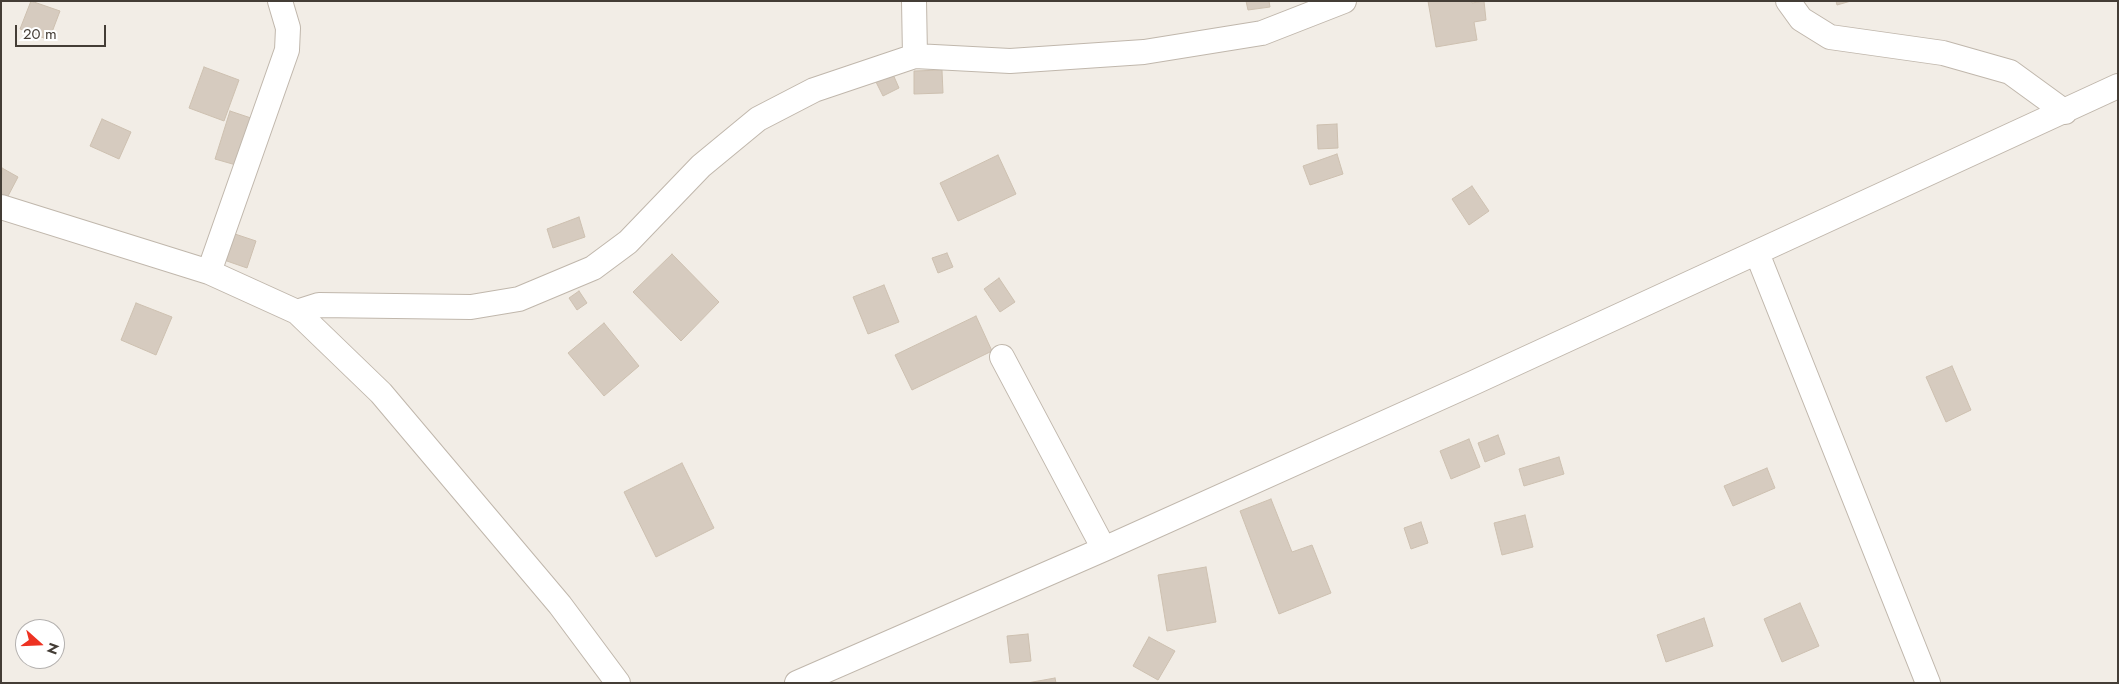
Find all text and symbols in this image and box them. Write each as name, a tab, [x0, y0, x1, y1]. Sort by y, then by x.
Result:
scale bar	[18, 15, 109, 47]
text: 20 m	[23, 23, 57, 45]
north arrow	[15, 619, 65, 669]
text: N	[42, 640, 64, 657]

